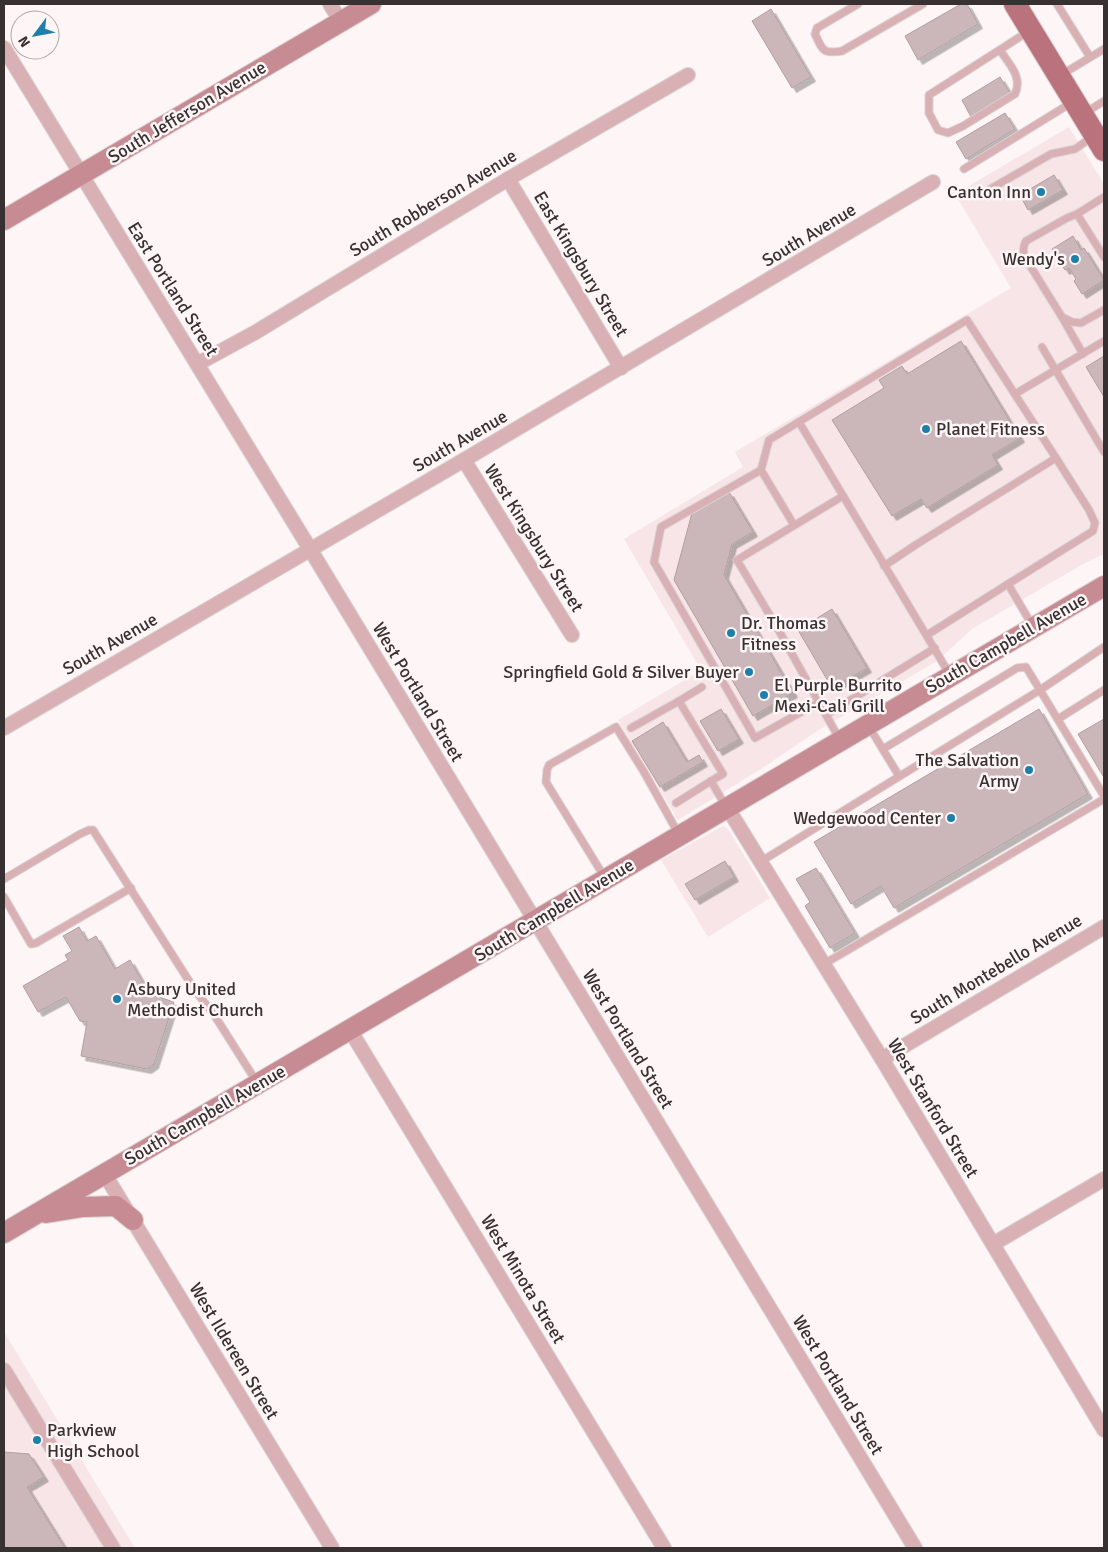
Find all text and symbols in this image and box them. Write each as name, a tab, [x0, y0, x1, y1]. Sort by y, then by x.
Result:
north arrow	[10, 10, 60, 60]
text: N	[15, 33, 34, 50]
street label: South Jefferson Avenue	[104, 56, 270, 168]
street label: South Robberson Avenue	[345, 144, 521, 262]
place label: Canton Inn	[947, 181, 1031, 203]
marker: Canton Inn	[1035, 186, 1047, 198]
street label: East Kingsbury Street	[529, 187, 633, 341]
street label: South Avenue	[758, 198, 860, 272]
street label: East Portland Street	[123, 218, 223, 360]
place label: Wendy's	[1002, 248, 1065, 270]
marker: Wendy's	[1069, 253, 1081, 265]
street label: South Avenue	[409, 405, 511, 477]
place label: Planet Fitness	[936, 418, 1045, 440]
marker: Planet Fitness	[920, 423, 932, 435]
street label: West Kingsbury Street	[480, 460, 588, 616]
street label: South Campbell Avenue	[922, 588, 1090, 698]
street label: South Avenue	[59, 608, 161, 680]
place label: Dr. Thomas Fitness	[741, 612, 826, 655]
street label: West Portland Street	[368, 618, 468, 766]
marker: Dr. Thomas Fitness	[725, 627, 737, 639]
place label: Springfield Gold & Silver Buyer	[503, 661, 739, 683]
marker: Springfield Gold & Silver Buyer	[743, 666, 755, 678]
place label: El Purple Burrito Mexi-Cali Grill	[774, 674, 902, 717]
marker: El Purple Burrito Mexi-Cali Grill	[758, 689, 770, 701]
place label: The Salvation Army	[916, 749, 1020, 792]
marker: The Salvation Army	[1023, 764, 1035, 776]
place label: Wedgewood Center	[793, 807, 941, 829]
marker: Wedgewood Center	[945, 812, 957, 824]
street label: South Campbell Avenue	[470, 854, 638, 966]
street label: South Montebello Avenue	[906, 909, 1086, 1029]
street label: West Portland Street	[578, 965, 678, 1113]
place label: Asbury United Methodist Church	[127, 978, 264, 1021]
marker: Asbury United Methodist Church	[111, 993, 123, 1005]
street label: West Stanford Street	[883, 1034, 983, 1182]
street label: South Campbell Avenue	[121, 1060, 289, 1170]
street label: West Minota Street	[476, 1211, 570, 1347]
street label: West Ildereen Street	[184, 1279, 284, 1423]
street label: West Portland Street	[788, 1311, 888, 1459]
place label: Parkview High School	[47, 1419, 140, 1462]
marker: Parkview High School	[31, 1434, 43, 1446]

